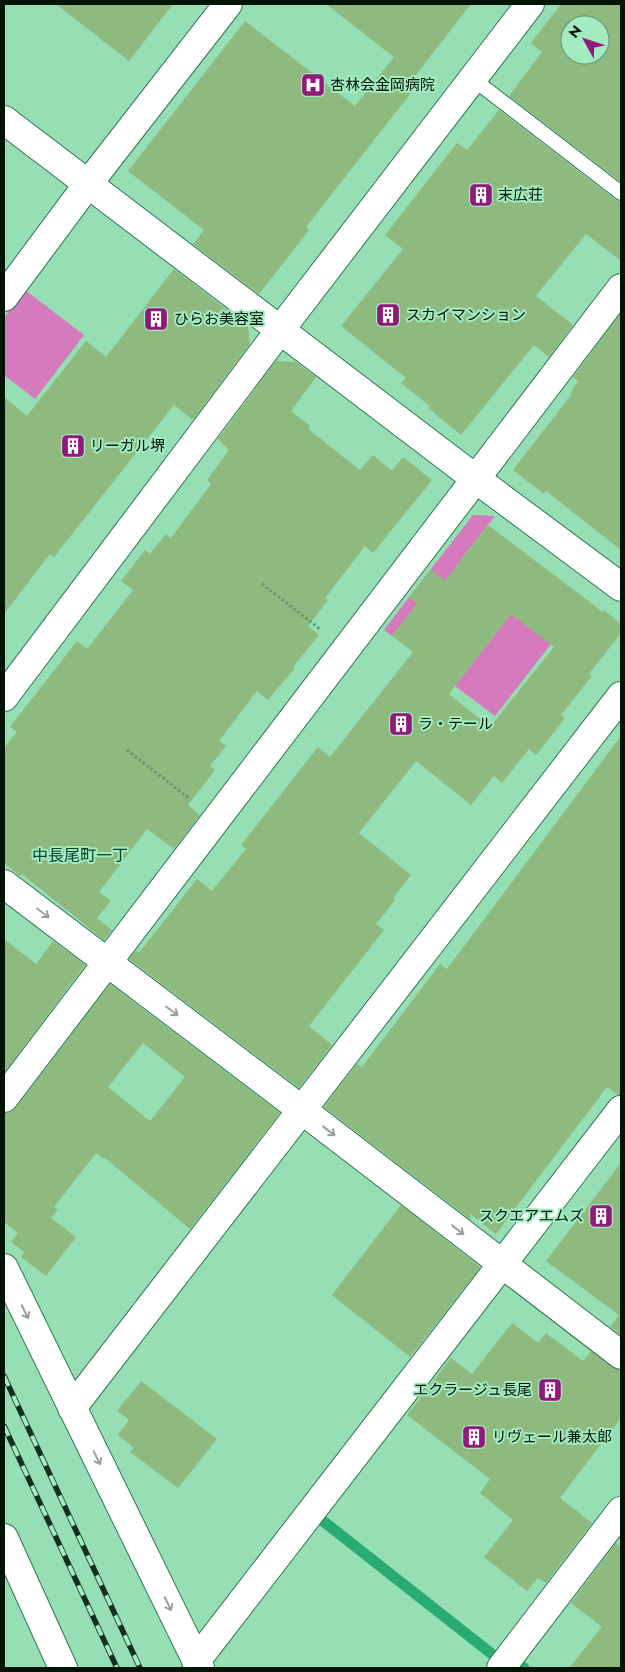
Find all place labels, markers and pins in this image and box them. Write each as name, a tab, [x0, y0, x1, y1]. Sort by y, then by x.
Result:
hospital icon: 杏林会金岡病院	[300, 72, 326, 98]
place label: 杏林会金岡病院	[330, 74, 435, 96]
building icon: 末広荘	[468, 182, 494, 208]
place label: 末広荘	[498, 184, 543, 206]
building icon: スカイマンション	[375, 302, 401, 328]
place label: スカイマンション	[406, 304, 526, 326]
building icon: ひらお美容室	[143, 306, 169, 332]
place label: ひらお美容室	[174, 308, 264, 330]
building icon: リーガル堺	[60, 433, 86, 459]
place label: リーガル堺	[90, 435, 165, 457]
building icon: ラ・テール	[388, 711, 414, 737]
place label: ラ・テール	[418, 713, 493, 735]
building icon: スクエアエムズ	[588, 1203, 614, 1229]
place label: スクエアエムズ	[479, 1205, 584, 1227]
building icon: エクラージュ長尾	[537, 1377, 563, 1403]
place label: エクラージュ長尾	[413, 1379, 532, 1401]
building icon: リヴェール兼太郎	[461, 1424, 487, 1450]
place label: リヴェール兼太郎	[492, 1426, 612, 1448]

